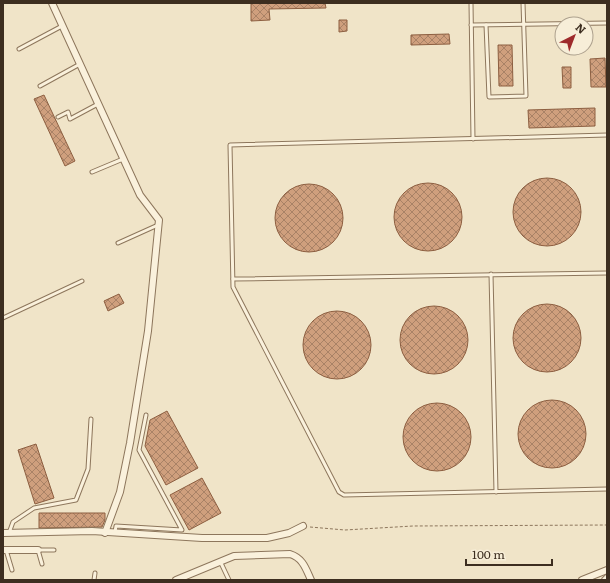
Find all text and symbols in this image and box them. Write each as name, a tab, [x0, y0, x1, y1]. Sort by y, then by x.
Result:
north arrow	[554, 16, 594, 56]
text: N	[573, 19, 590, 37]
scale bar	[466, 541, 552, 567]
text: 100 m	[472, 545, 505, 563]

